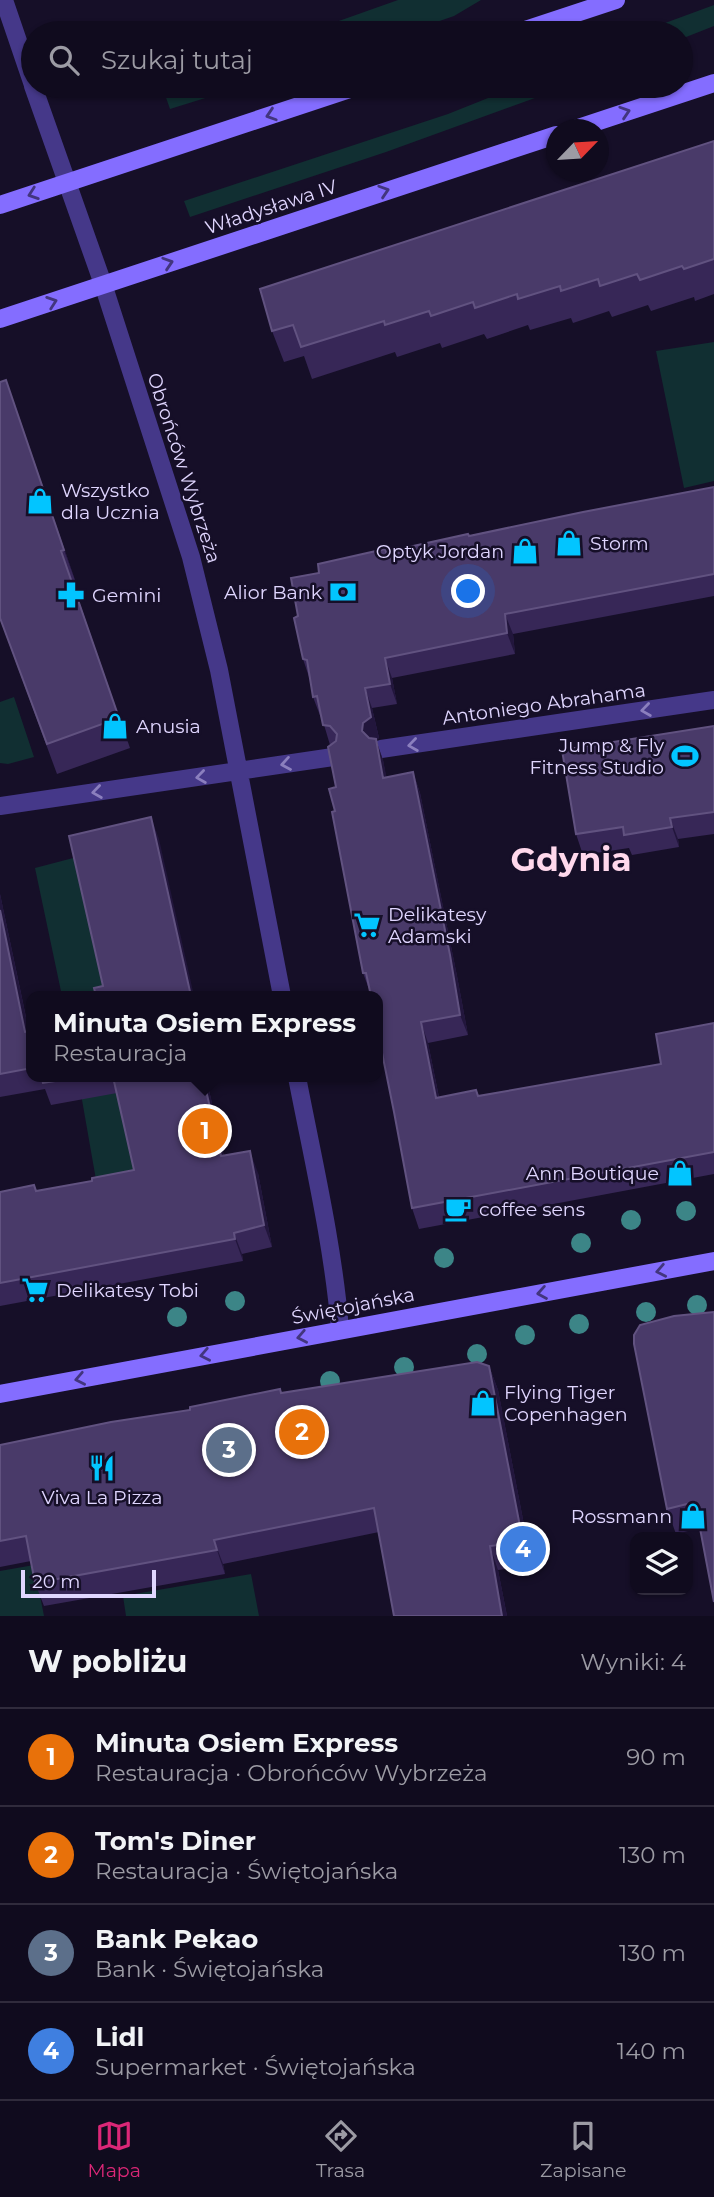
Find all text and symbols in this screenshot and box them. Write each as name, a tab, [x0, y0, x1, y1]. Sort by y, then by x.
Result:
search box	[21, 21, 693, 98]
icon: search	[45, 41, 83, 79]
text: Szukaj tutaj	[101, 44, 253, 76]
one-way arrow	[618, 106, 630, 120]
one-way arrow	[266, 107, 278, 121]
north arrow	[546, 119, 609, 182]
street label: Władysława IV	[202, 175, 341, 239]
one-way arrow	[378, 185, 390, 200]
one-way arrow	[27, 186, 40, 200]
one-way arrow	[162, 257, 174, 271]
one-way arrow	[45, 296, 57, 310]
street label: Obrońców Wybrzeża	[142, 370, 226, 566]
place label: Wszystko dla Ucznia	[61, 479, 160, 524]
shop icon: Wszystko dla Ucznia	[25, 486, 55, 516]
shop icon: Storm	[554, 528, 584, 558]
place label: Storm	[590, 532, 649, 555]
shop icon: Optyk Jordan	[510, 536, 540, 566]
place label: Optyk Jordan	[376, 540, 504, 563]
your location	[451, 574, 485, 608]
bank icon: Alior Bank	[328, 577, 358, 607]
pharmacy icon: Gemini	[56, 580, 86, 610]
place label: Alior Bank	[224, 581, 323, 604]
place label: Gemini	[92, 584, 161, 607]
street label: Antoniego Abrahama	[441, 678, 647, 730]
one-way arrow	[641, 702, 652, 717]
shop icon: Anusia	[100, 711, 130, 741]
place label: Anusia	[136, 715, 201, 738]
place label: Jump & Fly Fitness Studio	[529, 734, 665, 779]
one-way arrow	[407, 737, 419, 752]
sports icon: Jump & Fly Fitness Studio	[670, 741, 700, 771]
one-way arrow	[280, 756, 292, 771]
one-way arrow	[195, 769, 207, 784]
one-way arrow	[91, 784, 103, 799]
district label: Gdynia	[510, 839, 632, 879]
place label: Delikatesy Adamski	[388, 903, 487, 948]
supermarket icon: Delikatesy Adamski	[352, 910, 382, 940]
popup	[26, 991, 383, 1082]
text: Minuta Osiem Express	[53, 1007, 356, 1039]
text: Restauracja	[53, 1039, 187, 1067]
pin: 1	[182, 1105, 228, 1157]
shop icon: Ann Boutique	[665, 1158, 695, 1188]
place label: Ann Boutique	[526, 1162, 659, 1185]
cafe icon: coffee sens	[443, 1194, 473, 1224]
place label: coffee sens	[479, 1198, 585, 1221]
one-way arrow	[655, 1263, 667, 1278]
supermarket icon: Delikatesy Tobi	[20, 1275, 50, 1305]
place label: Delikatesy Tobi	[56, 1279, 199, 1302]
street label: Świętojańska	[289, 1283, 417, 1329]
one-way arrow	[536, 1285, 548, 1300]
one-way arrow	[296, 1328, 308, 1343]
one-way arrow	[199, 1347, 211, 1362]
one-way arrow	[75, 1371, 86, 1386]
place label: Flying Tiger Copenhagen	[504, 1381, 628, 1426]
shop icon: Flying Tiger Copenhagen	[468, 1388, 498, 1418]
pin: 2	[279, 1406, 325, 1458]
pin: 3	[206, 1424, 252, 1476]
restaurant icon: Viva La Pizza	[87, 1453, 117, 1483]
place label: Viva La Pizza	[42, 1486, 162, 1509]
shop icon: Rossmann	[678, 1501, 708, 1531]
place label: Rossmann	[571, 1505, 672, 1528]
pin: 4	[500, 1523, 546, 1575]
map controls	[630, 1532, 693, 1595]
button: layers	[630, 1532, 693, 1595]
scale bar	[21, 1567, 156, 1599]
text: 20 m	[32, 1570, 80, 1593]
text: W pobliżu	[28, 1643, 187, 1680]
text: Wyniki: 4	[580, 1648, 686, 1676]
text: Minuta Osiem Express	[95, 1727, 398, 1759]
text: 1	[46, 1743, 56, 1771]
text: 90 m	[626, 1743, 686, 1771]
text: Restauracja · Obrońców Wybrzeża	[95, 1759, 488, 1787]
text: Tom's Diner	[95, 1825, 256, 1857]
text: 2	[44, 1841, 58, 1869]
text: 130 m	[619, 1841, 686, 1869]
text: Restauracja · Świętojańska	[95, 1857, 398, 1885]
text: Bank Pekao	[95, 1923, 258, 1955]
text: 3	[44, 1939, 58, 1967]
text: 130 m	[619, 1939, 686, 1967]
text: Bank · Świętojańska	[95, 1955, 324, 1983]
text: Lidl	[95, 2021, 144, 2053]
text: 4	[43, 2037, 59, 2065]
text: 140 m	[617, 2037, 686, 2065]
text: Supermarket · Świętojańska	[95, 2053, 416, 2081]
tab: Mapa	[88, 2117, 141, 2182]
tab: Trasa	[316, 2117, 365, 2182]
tab: Zapisane	[540, 2117, 626, 2182]

